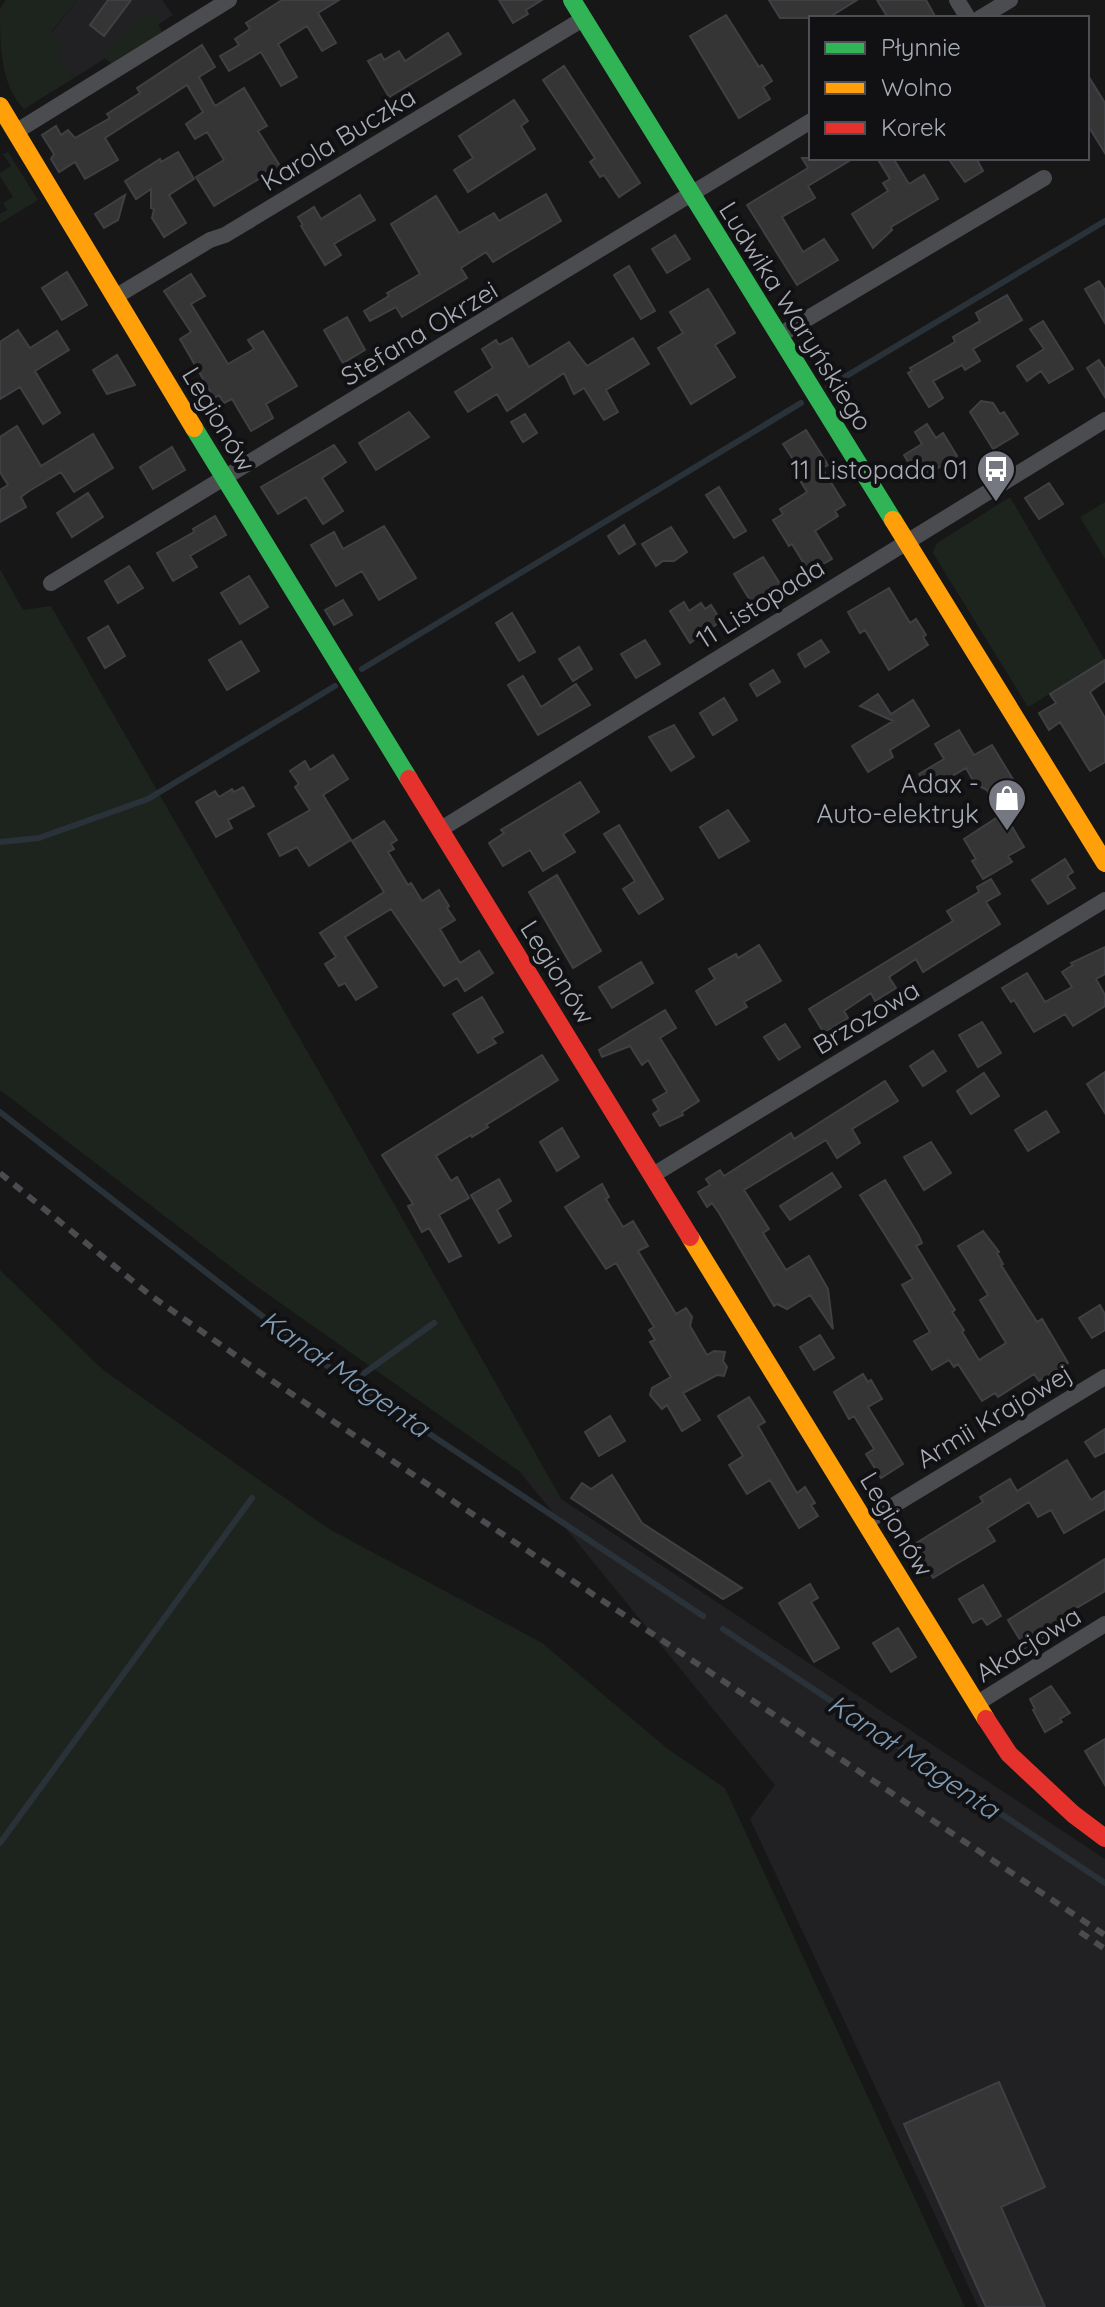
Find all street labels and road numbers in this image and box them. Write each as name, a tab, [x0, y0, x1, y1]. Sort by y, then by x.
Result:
street label: Karola Buczka	[255, 80, 421, 198]
street label: Ludwika Waryńskiego	[712, 195, 880, 437]
street label: Stefana Okrzei	[335, 273, 503, 393]
street label: Legionów	[175, 361, 263, 477]
street label: 11 Listopada	[690, 550, 830, 656]
street label: Legionów	[513, 914, 603, 1030]
street label: Brzozowa	[807, 972, 925, 1062]
street label: Armii Krajowej	[910, 1357, 1078, 1475]
street label: Legionów	[853, 1466, 941, 1582]
street label: Akacjowa	[969, 1599, 1087, 1689]

